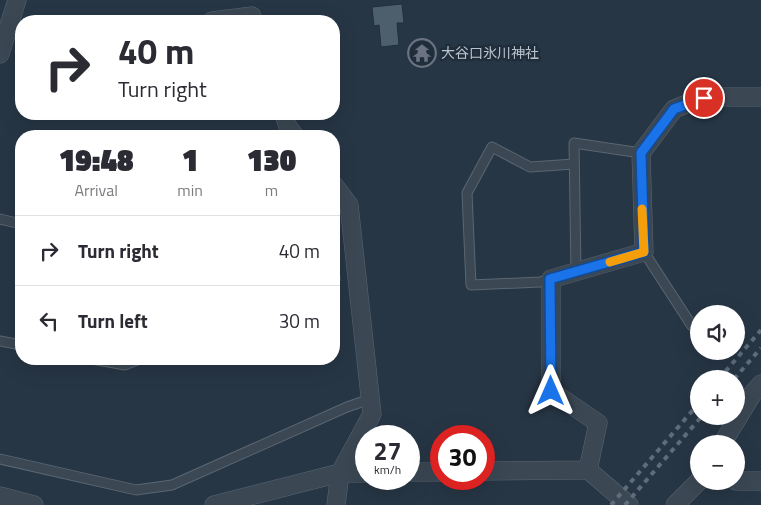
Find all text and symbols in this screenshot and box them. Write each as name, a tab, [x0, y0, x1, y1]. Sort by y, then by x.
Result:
text: 40 m	[118, 24, 194, 78]
icon: right	[35, 35, 100, 100]
temple icon: 大谷口氷川神社	[407, 38, 437, 68]
place label: 大谷口氷川神社	[441, 42, 539, 63]
text: Turn right	[118, 72, 207, 106]
pin	[683, 77, 725, 119]
icon: arrive	[690, 84, 718, 112]
text: 19:48	[59, 137, 133, 183]
text: 1	[182, 137, 198, 183]
text: 130	[247, 137, 296, 183]
text: Arrival	[74, 178, 118, 202]
text: min	[177, 178, 203, 202]
text: m	[265, 178, 278, 202]
text: Turn right	[78, 236, 159, 265]
text: 40 m	[279, 236, 320, 265]
icon: right	[35, 237, 63, 265]
map controls	[690, 305, 745, 490]
button: sound	[690, 305, 745, 360]
text: Turn left	[78, 306, 148, 335]
text: 30 m	[279, 306, 320, 335]
icon: left	[35, 307, 63, 335]
position arrow	[524, 364, 576, 416]
button: +	[690, 370, 745, 425]
speed limit sign: 30	[430, 425, 495, 490]
text: 27	[373, 432, 402, 470]
button: −	[690, 435, 745, 490]
text: km/h	[374, 460, 401, 479]

